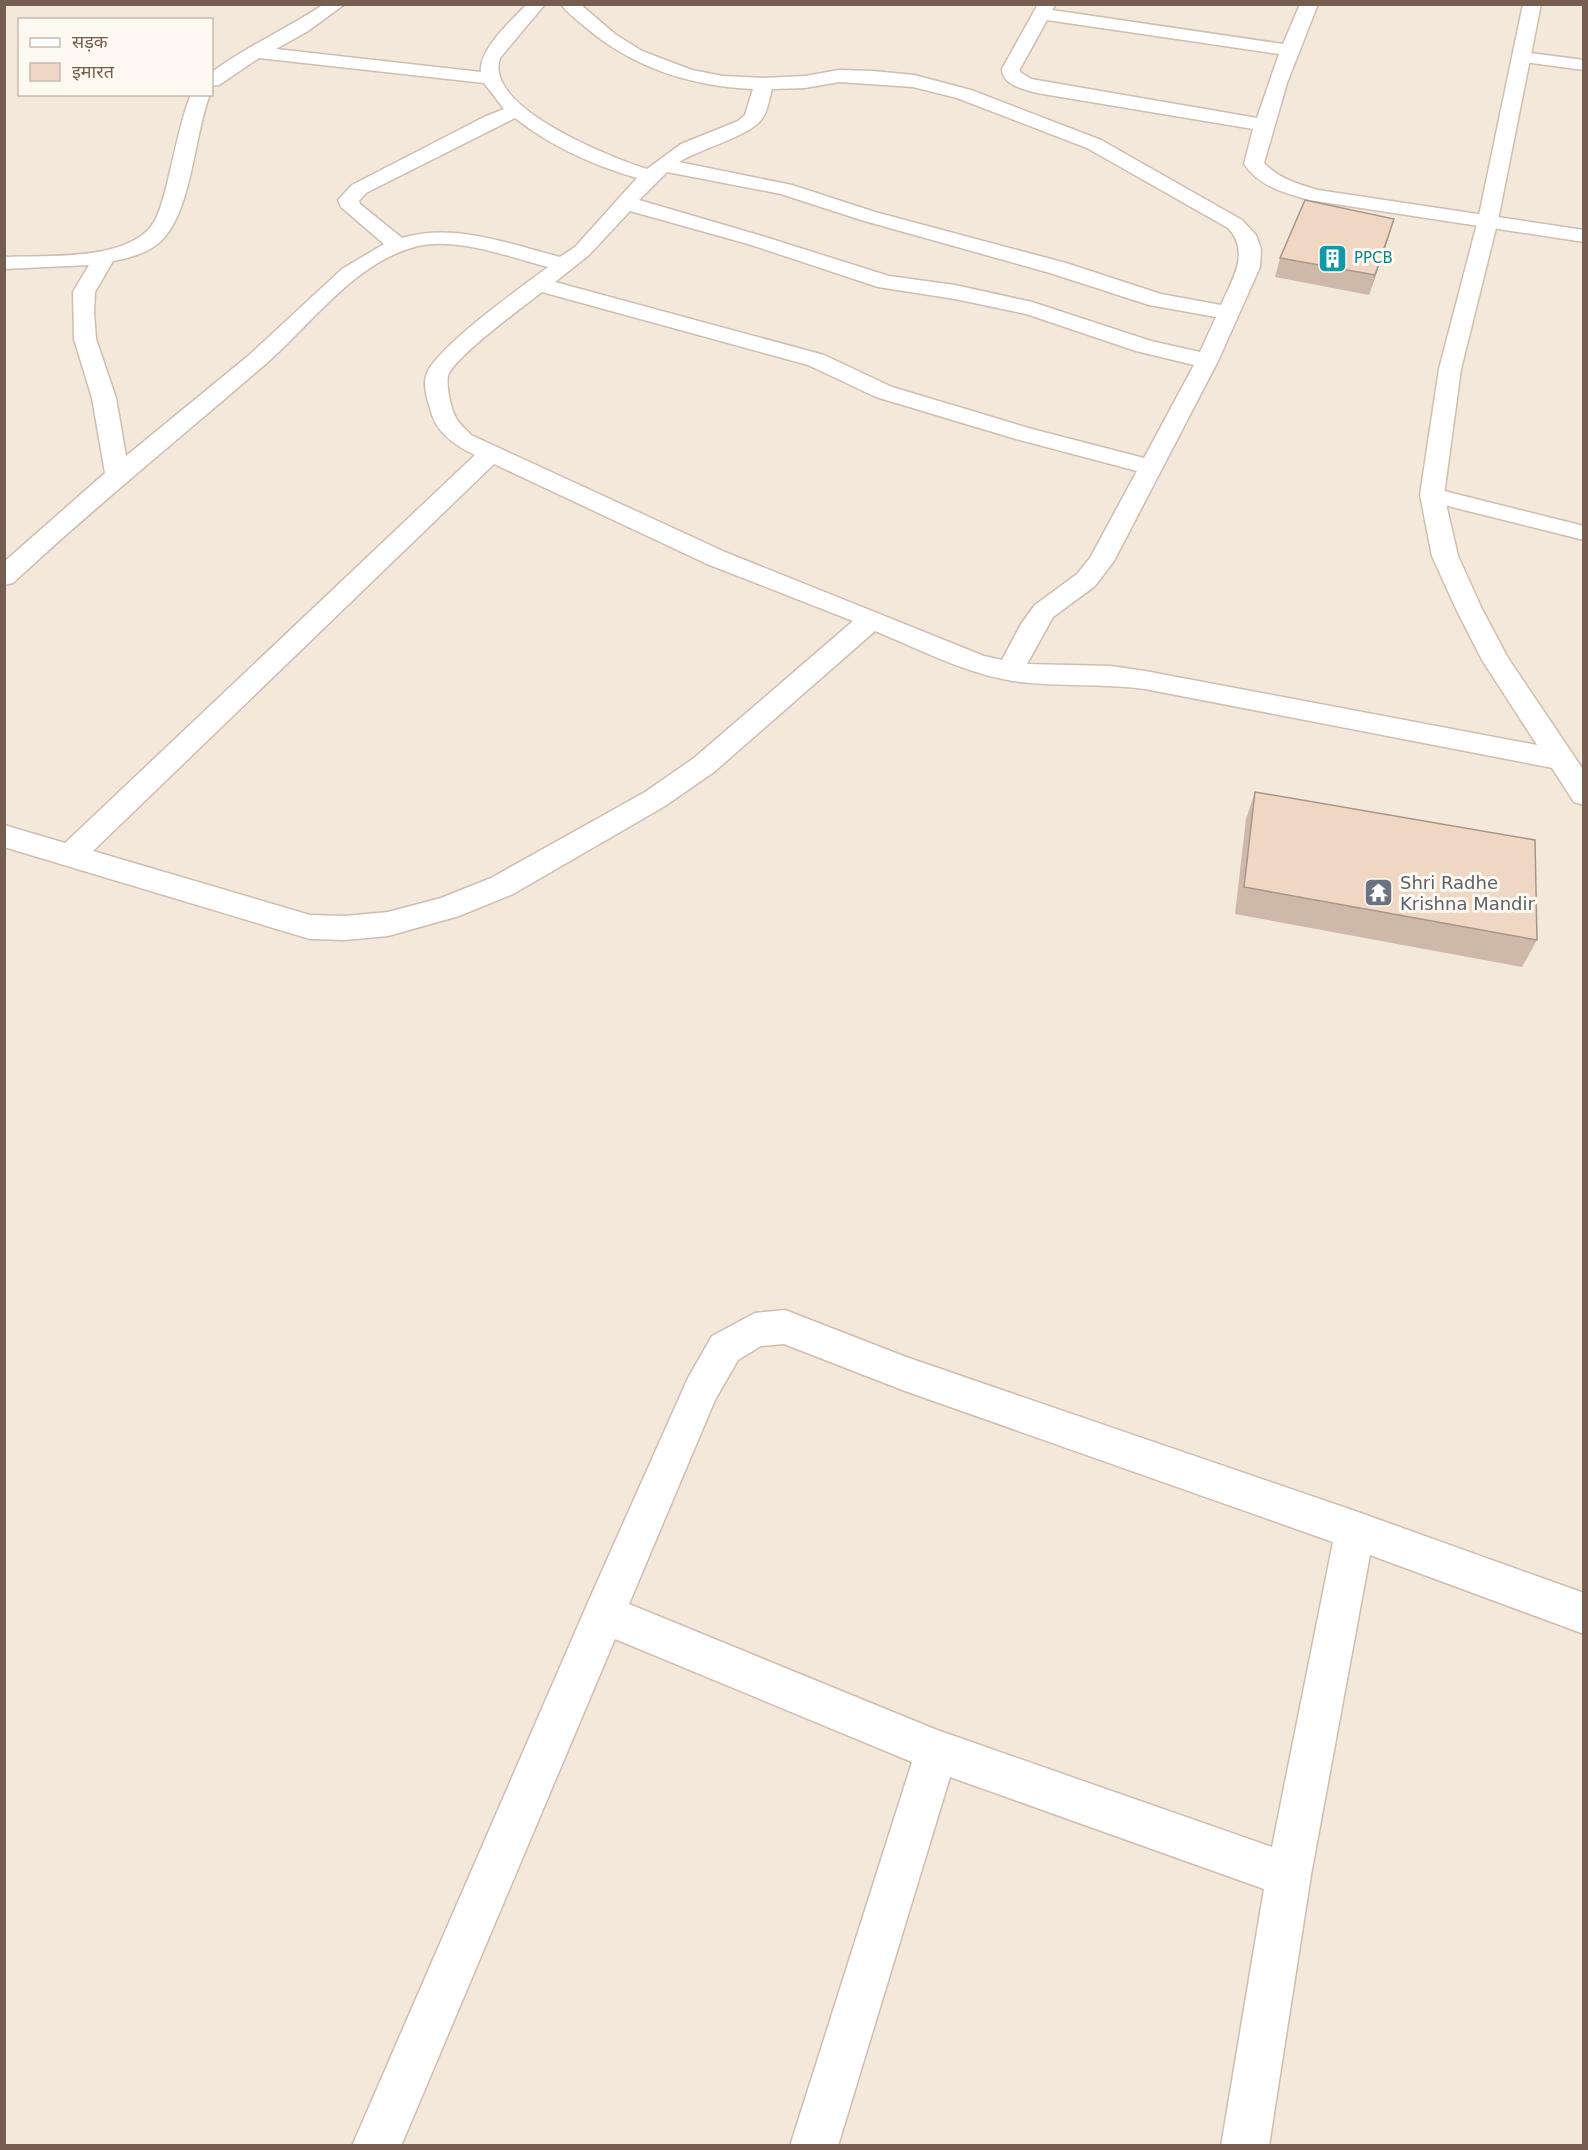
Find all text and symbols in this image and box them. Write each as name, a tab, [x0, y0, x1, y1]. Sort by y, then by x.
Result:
legend	[18, 18, 213, 96]
text: सड़क	[72, 31, 109, 52]
text: इमारत	[72, 61, 115, 82]
building icon: PPCB	[1317, 242, 1349, 274]
place label: PPCB	[1354, 249, 1393, 267]
place label: Shri Radhe Krishna Mandir	[1400, 872, 1536, 914]
temple icon: Shri Radhe Krishna Mandir	[1363, 877, 1395, 909]

